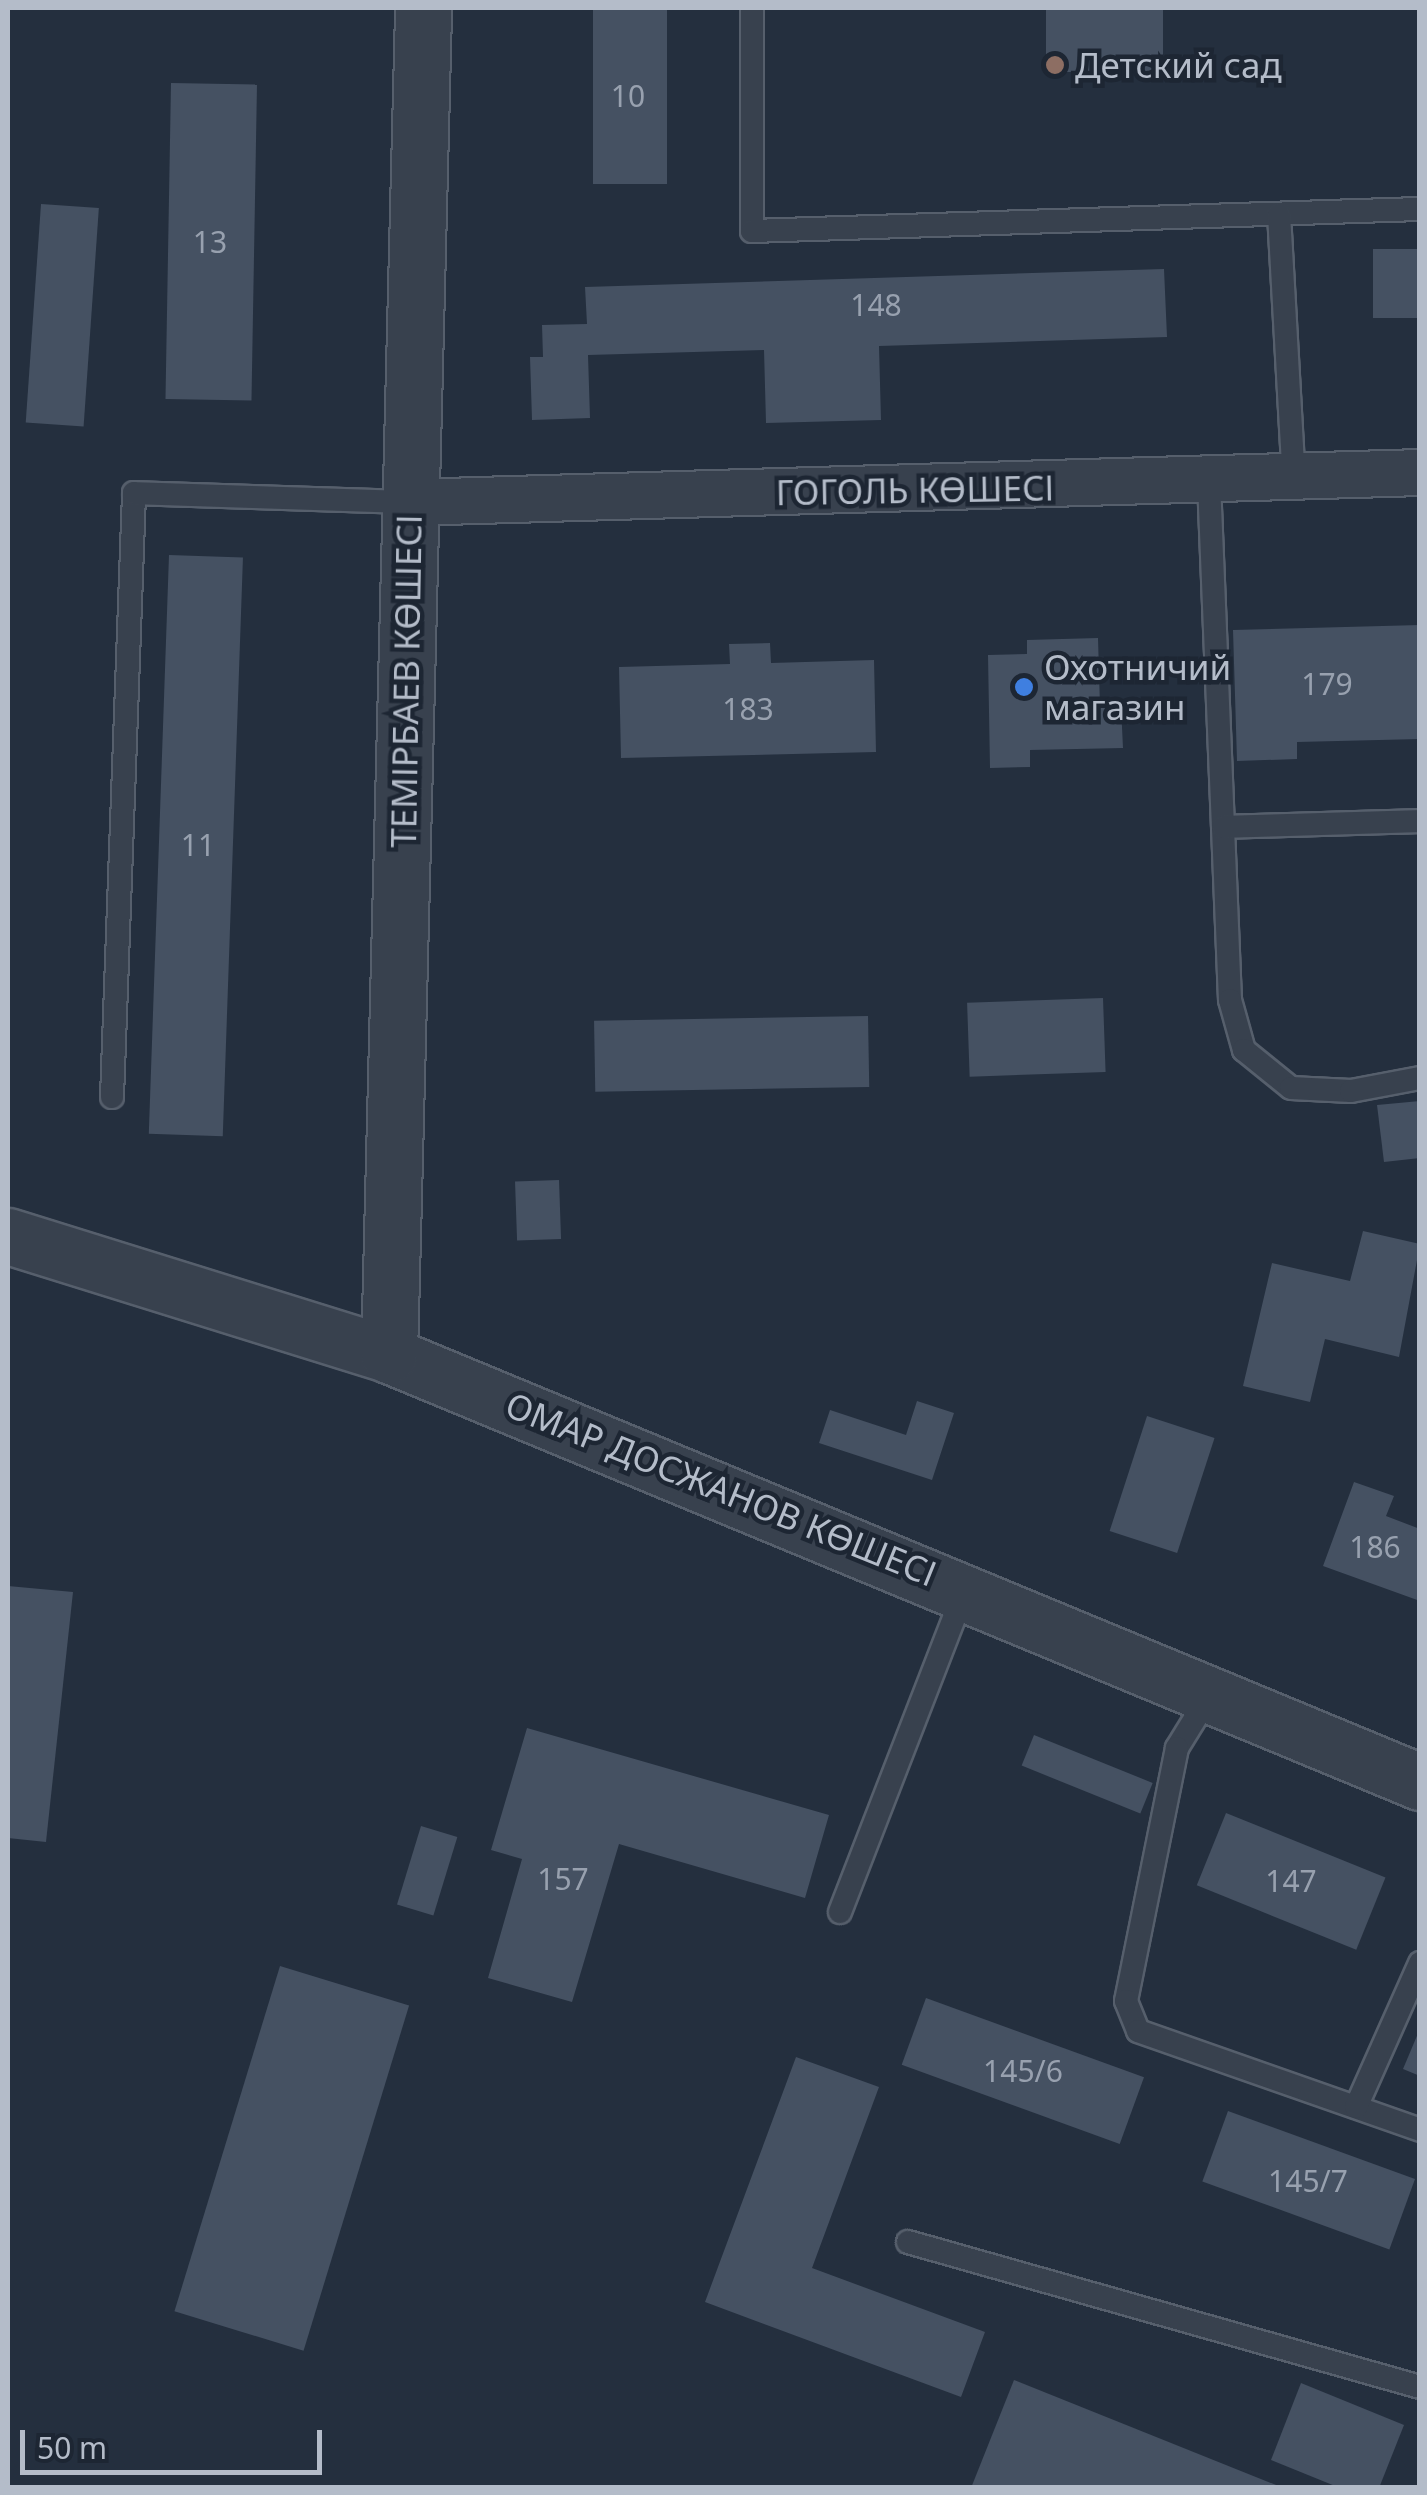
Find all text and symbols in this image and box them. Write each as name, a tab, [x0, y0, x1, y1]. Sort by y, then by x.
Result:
place label: Детский сад	[1075, 44, 1282, 86]
marker: Детский сад	[1044, 54, 1066, 76]
house number: 10	[611, 78, 645, 114]
house number: 13	[193, 224, 227, 260]
house number: 148	[850, 287, 902, 323]
street label: ГОГОЛЬ КӨШЕСІ	[775, 467, 1055, 513]
street label: ТЕМІРБАЕВ КӨШЕСІ	[382, 514, 430, 848]
place label: Охотничий магазин	[1044, 646, 1231, 728]
house number: 179	[1301, 666, 1353, 702]
marker: Охотничий магазин	[1013, 676, 1035, 698]
house number: 183	[722, 691, 774, 727]
house number: 11	[181, 827, 215, 863]
street label: ОМАР ДОСЖАНОВ КӨШЕСІ	[500, 1383, 942, 1595]
house number: 186	[1349, 1529, 1401, 1565]
house number: 157	[537, 1861, 589, 1897]
house number: 147	[1265, 1863, 1317, 1899]
house number: 145/6	[983, 2053, 1063, 2089]
house number: 145/7	[1268, 2163, 1348, 2199]
scale bar	[25, 2410, 328, 2472]
text: 50 m	[37, 2427, 107, 2468]

